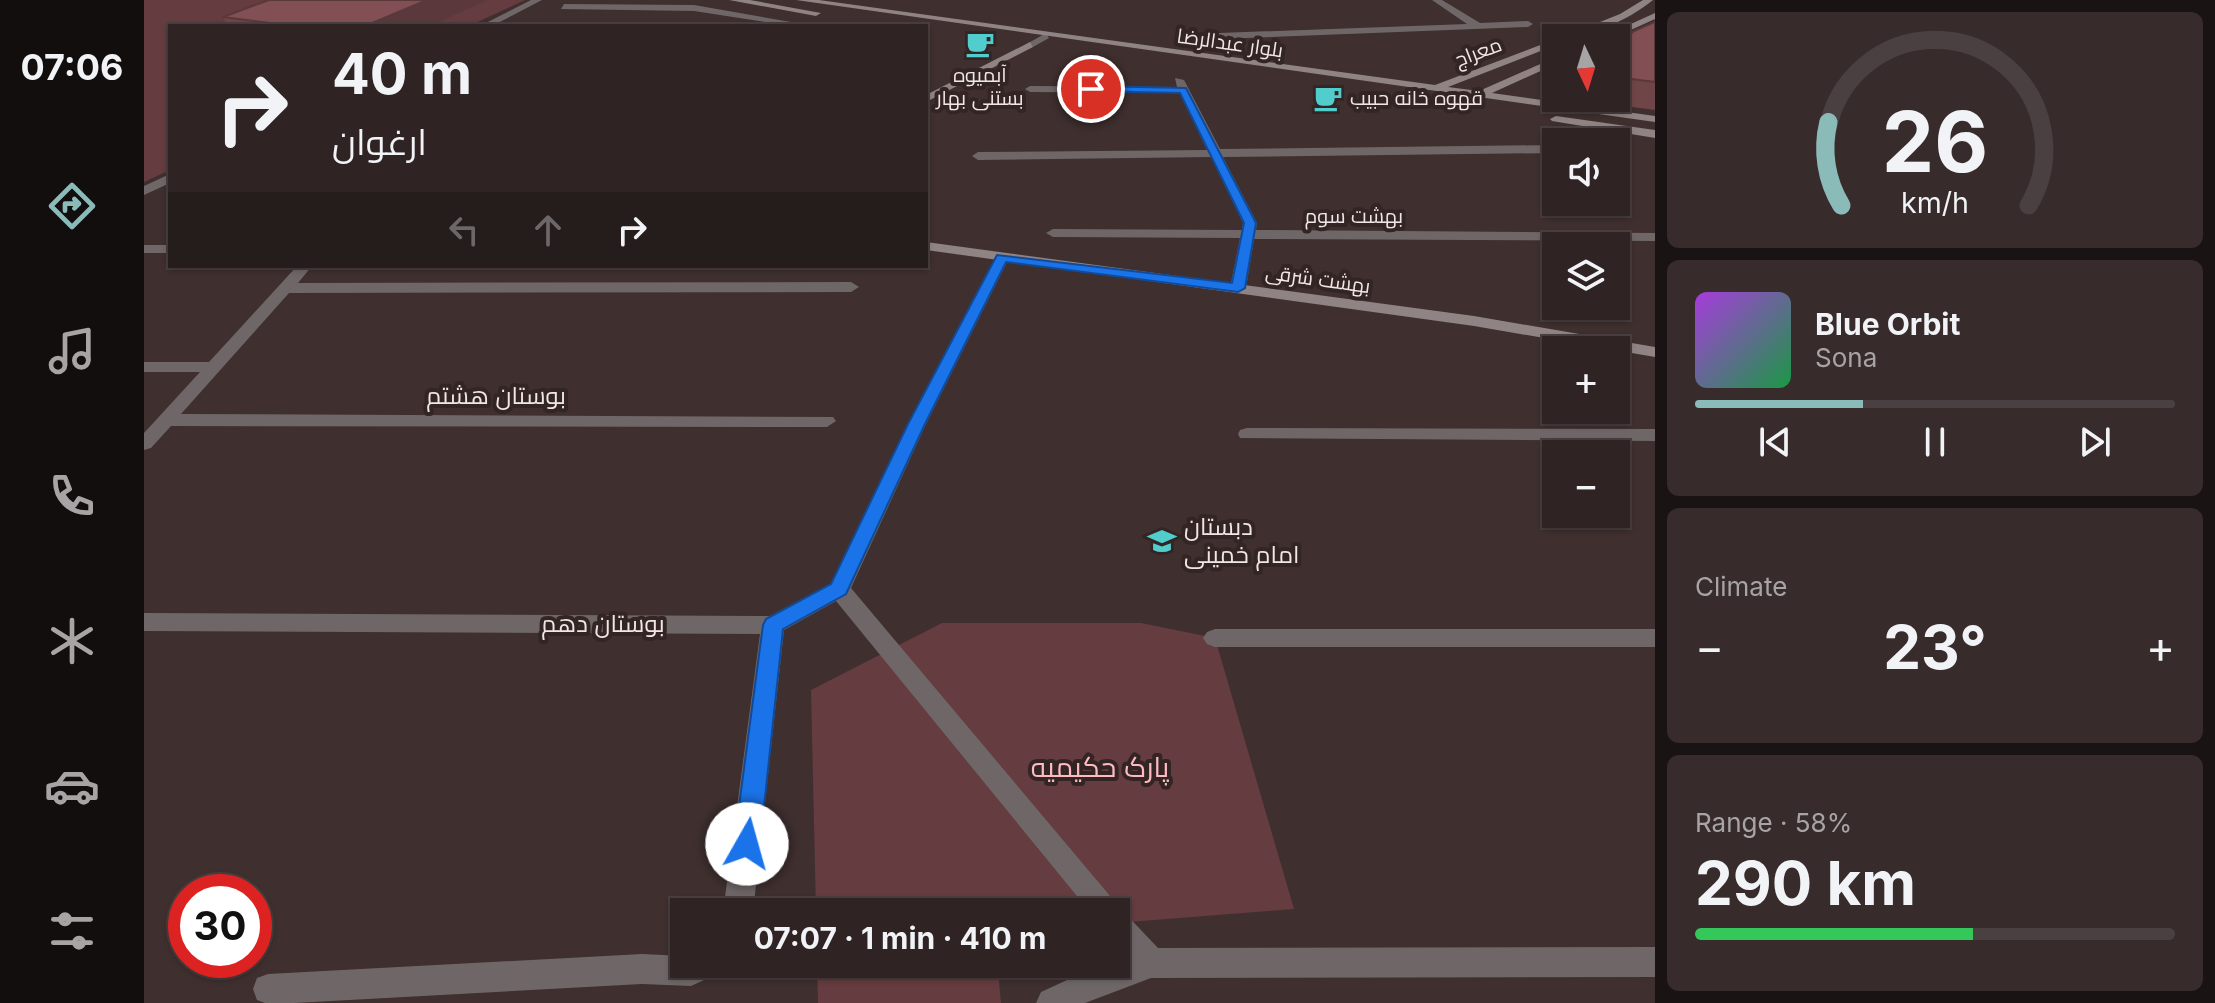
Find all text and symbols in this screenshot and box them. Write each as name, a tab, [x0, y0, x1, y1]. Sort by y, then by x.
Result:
street label: بلوار عبدالرضا	[1175, 24, 1285, 62]
north arrow	[1542, 24, 1630, 112]
map controls	[1542, 24, 1630, 528]
cafe icon: آبمیوه بستنی بهار	[965, 29, 995, 59]
street label: معراج	[1451, 32, 1506, 74]
text: 40 m	[332, 40, 472, 108]
text: 07:06	[21, 45, 123, 89]
pin	[1057, 55, 1125, 123]
icon: right	[200, 56, 304, 160]
place label: آبمیوه بستنی بهار	[935, 63, 1024, 111]
icon: arrive	[1069, 67, 1113, 111]
cafe icon: قهوه خانه حبیب	[1313, 83, 1343, 113]
place label: قهوه خانه حبیب	[1350, 86, 1483, 111]
text: 26	[1882, 90, 1988, 191]
text: ارغوان	[332, 120, 427, 164]
button: sound	[1542, 128, 1630, 216]
icon: directions	[44, 178, 100, 234]
text: km/h	[1901, 185, 1969, 220]
street label: بهشت سوم	[1305, 204, 1403, 230]
icon: left	[442, 208, 486, 252]
icon: ahead	[526, 208, 570, 252]
icon: right	[610, 208, 654, 252]
button: layers	[1542, 232, 1630, 320]
street label: بهشت شرقی	[1264, 260, 1372, 299]
text: Blue Orbit	[1815, 306, 1960, 342]
icon: music	[44, 323, 100, 379]
button: +	[1542, 336, 1630, 424]
text: Sona	[1815, 342, 1877, 373]
street label: بوستان هشتم	[426, 381, 566, 412]
icon: previous	[1753, 420, 1797, 464]
icon: pause	[1913, 420, 1957, 464]
icon: next	[2073, 420, 2117, 464]
button: −	[1542, 440, 1630, 528]
icon: phone	[44, 468, 100, 524]
place label: دبستان امام خمینی	[1184, 512, 1300, 571]
school or university icon: دبستان امام خمینی	[1147, 526, 1177, 556]
text: Climate	[1695, 571, 1787, 602]
street label: بوستان دهم	[541, 609, 665, 640]
text: 23°	[1883, 611, 1987, 683]
icon: climate	[44, 613, 100, 669]
text: −	[1695, 620, 1724, 674]
text: +	[2146, 620, 2175, 674]
park label: پارک حکیمیه	[1031, 750, 1170, 786]
icon: car	[44, 758, 100, 814]
position arrow	[705, 802, 789, 886]
text: Range · 58%	[1695, 807, 1852, 838]
text: 290 km	[1695, 847, 1916, 919]
speed limit sign: 30	[168, 874, 272, 978]
icon: filters	[44, 903, 100, 959]
text: 07:07 · 1 min · 410 m	[754, 920, 1046, 956]

